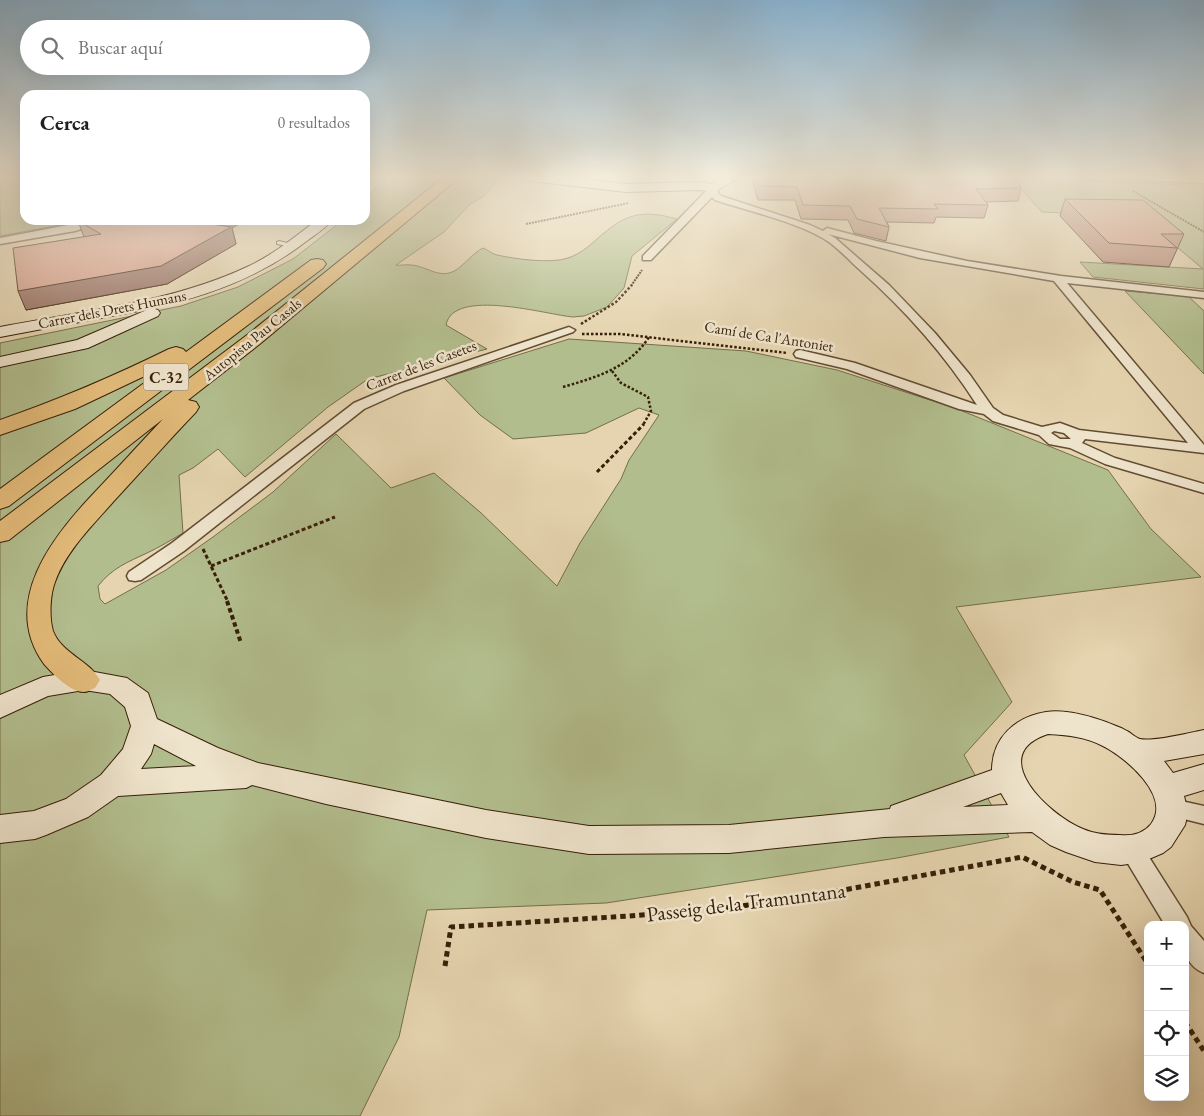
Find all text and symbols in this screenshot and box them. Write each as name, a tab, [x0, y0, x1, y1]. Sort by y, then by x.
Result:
search box	[20, 20, 370, 75]
icon: search	[38, 34, 66, 62]
text: Buscar aquí	[78, 35, 163, 60]
text: Cerca	[40, 109, 90, 136]
text: 0 resultados	[278, 112, 350, 133]
street label: Carrer dels Drets Humans	[36, 285, 188, 333]
street label: Autopista Pau Casals	[198, 294, 305, 385]
street label: Camí de Ca l'Antoniet	[703, 316, 835, 356]
street label: Carrer de les Casetes	[363, 335, 479, 395]
road number: C-32	[144, 364, 188, 391]
street label: Passeig de la Tramuntana	[645, 876, 848, 928]
map controls	[1144, 921, 1189, 1101]
button: +	[1144, 921, 1189, 966]
button: −	[1144, 966, 1189, 1011]
button: locate	[1144, 1011, 1189, 1056]
button: layers	[1144, 1056, 1189, 1101]

